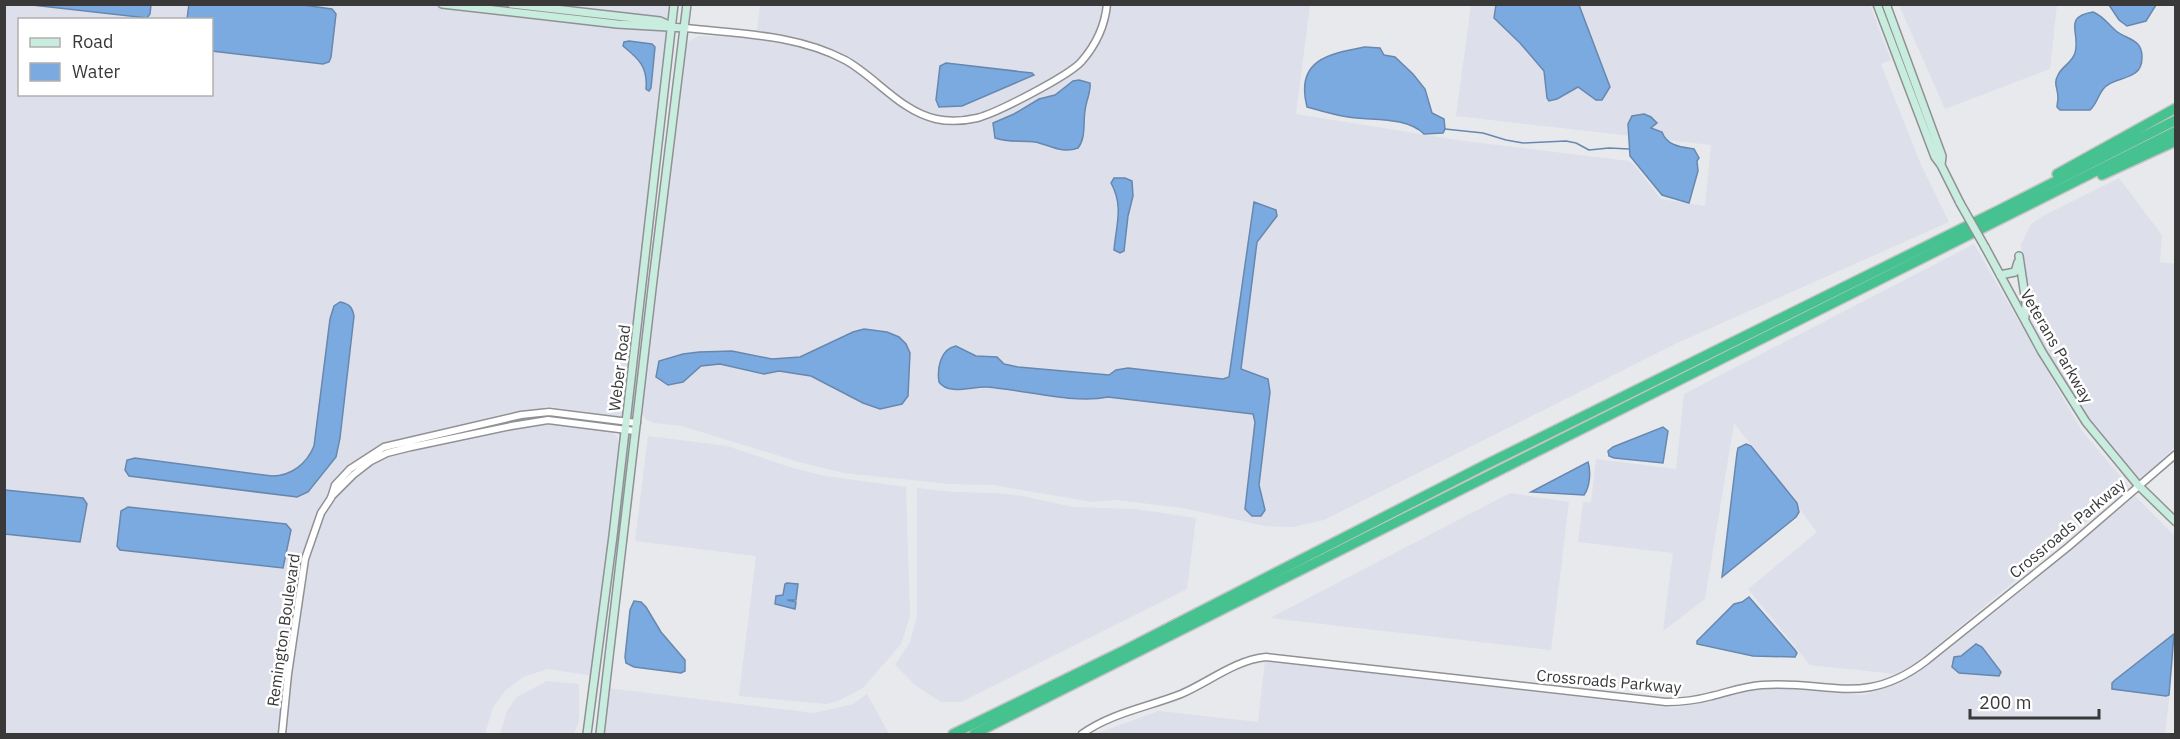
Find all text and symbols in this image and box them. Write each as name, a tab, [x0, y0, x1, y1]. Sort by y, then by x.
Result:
legend	[18, 18, 213, 96]
text: Road	[72, 30, 113, 53]
text: Water	[72, 60, 121, 83]
street label: Veterans Parkway	[2016, 285, 2098, 407]
street label: Weber Road	[604, 323, 634, 413]
street label: Crossroads Parkway	[2005, 474, 2129, 582]
street label: Remington Boulevard	[262, 552, 304, 708]
street label: Crossroads Parkway	[1536, 665, 1682, 697]
scale bar	[1970, 682, 2099, 720]
text: 200 m	[1979, 691, 2031, 714]

